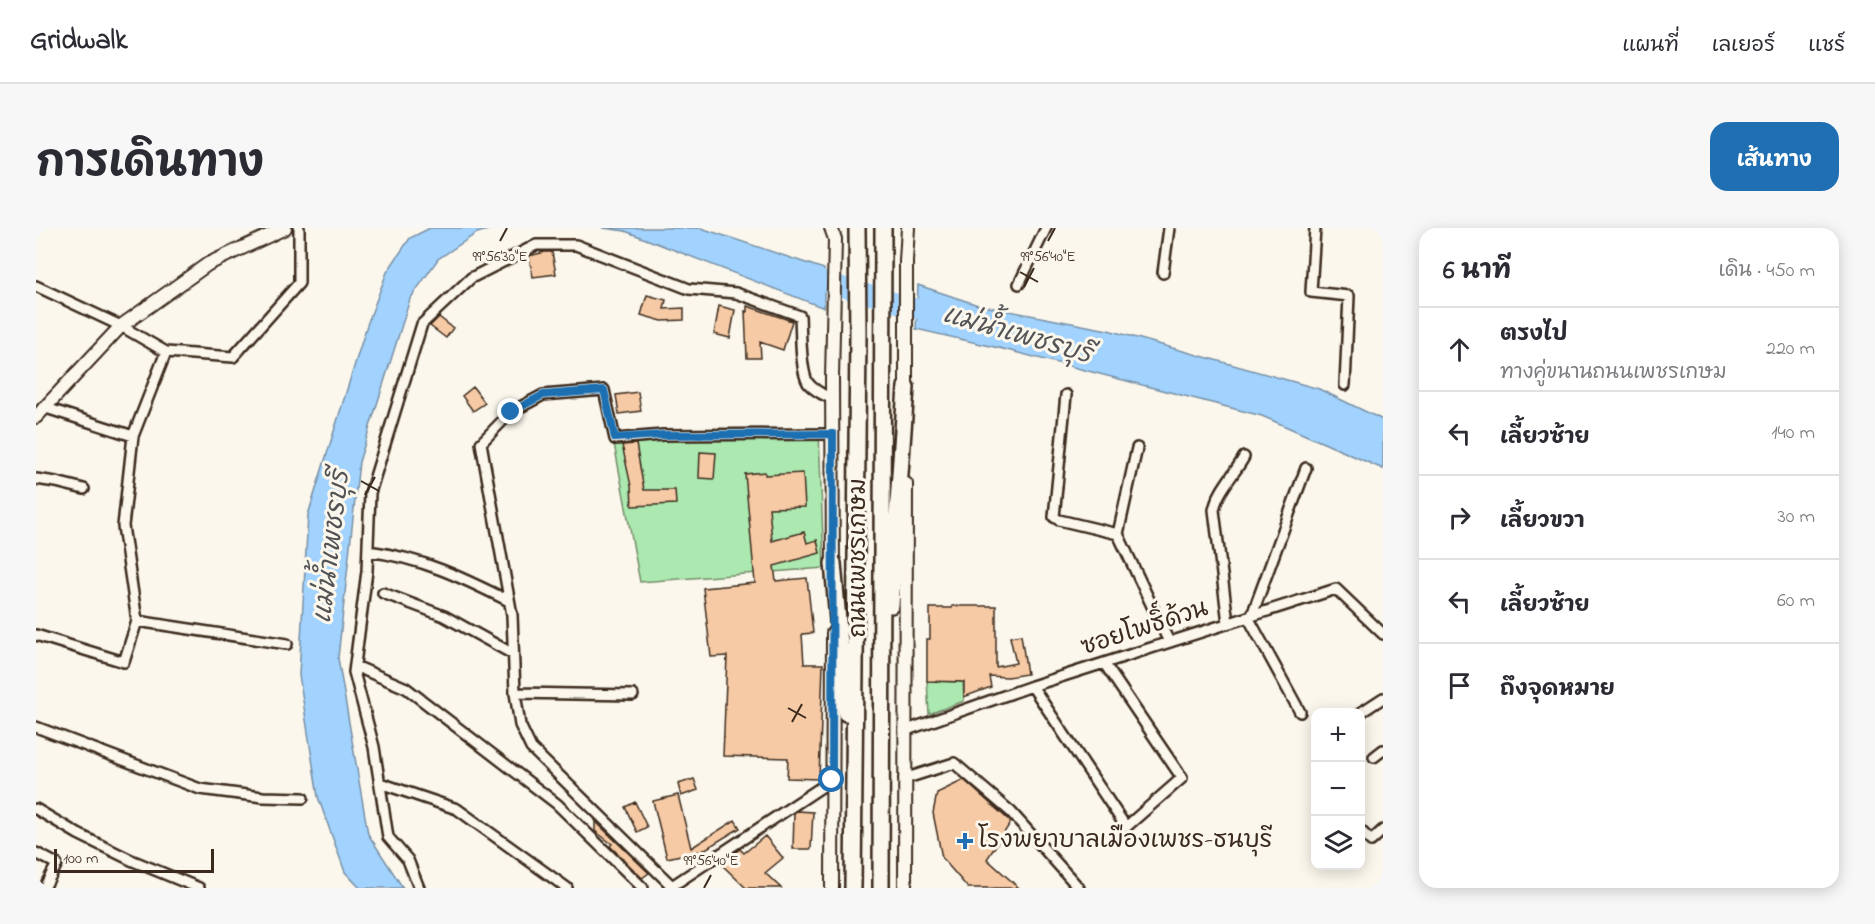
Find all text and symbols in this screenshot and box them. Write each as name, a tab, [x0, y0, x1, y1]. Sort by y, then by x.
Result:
text: Gridwalk	[30, 21, 127, 62]
text: แผนที่	[1622, 31, 1679, 61]
text: เลเยอร์	[1712, 31, 1775, 61]
text: แชร์	[1808, 31, 1845, 61]
button: เส้นทาง	[1710, 122, 1839, 191]
text: การเดินทาง	[36, 134, 264, 195]
text: 99°56'30"E	[472, 246, 528, 268]
text: 99°56'40"E	[1020, 246, 1076, 268]
text: 6 นาที	[1443, 253, 1511, 291]
text: เดิน · 450 m	[1718, 257, 1815, 286]
water label: แม่น้ำเพชรบุรี	[938, 289, 1104, 377]
text: ตรงไป	[1500, 319, 1568, 351]
icon: ahead	[1443, 333, 1476, 366]
text: 220 m	[1766, 335, 1815, 364]
text: ทางคู่ขนานถนนเพชรเกษม	[1500, 359, 1727, 388]
route end	[497, 398, 523, 424]
icon: left	[1443, 417, 1476, 450]
text: 140 m	[1771, 419, 1815, 448]
text: เลี้ยวซ้าย	[1500, 422, 1590, 454]
water label: แม่น้ำเพชรบุรี	[297, 462, 362, 626]
street label: ถนนเพชรเกษม	[842, 478, 877, 638]
icon: right	[1443, 501, 1476, 534]
text: 30 m	[1778, 503, 1815, 532]
text: เลี้ยวขวา	[1500, 506, 1584, 538]
street label: ซอยโพธิ์ด้วน	[1075, 585, 1213, 666]
icon: left	[1443, 585, 1476, 618]
text: 60 m	[1777, 587, 1815, 616]
text: เลี้ยวซ้าย	[1500, 590, 1590, 622]
icon: arrive	[1443, 669, 1476, 702]
text: ถึงจุดหมาย	[1500, 674, 1615, 706]
map controls	[1311, 708, 1365, 870]
button: +	[1311, 708, 1365, 762]
button: −	[1311, 762, 1365, 816]
route start	[818, 766, 844, 792]
button: layers	[1311, 816, 1365, 870]
place label: โรงพยาบาลเมืองเพชร-ธนบุรี	[978, 823, 1272, 859]
marker: โรงพยาบาลเมืองเพชร-ธนบุรี	[956, 832, 974, 850]
scale bar	[54, 846, 214, 874]
text: 100 m	[63, 847, 98, 871]
text: 99°56'40"E	[683, 850, 739, 872]

